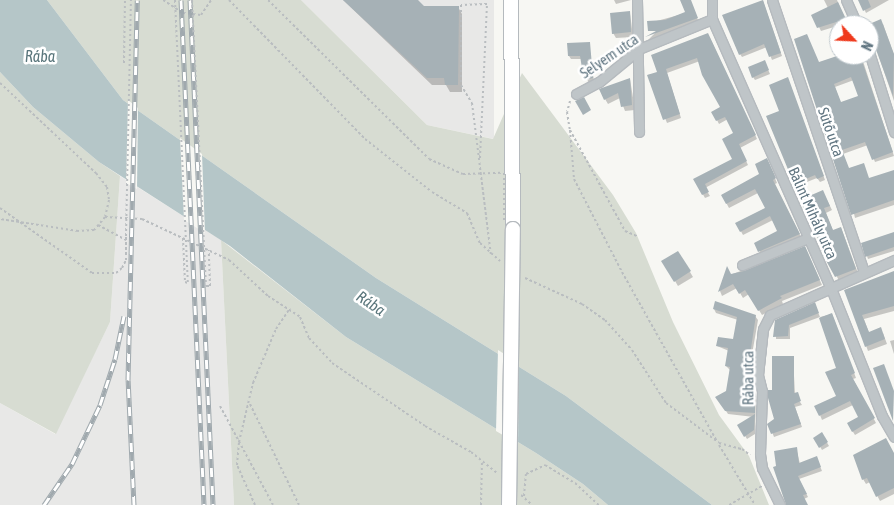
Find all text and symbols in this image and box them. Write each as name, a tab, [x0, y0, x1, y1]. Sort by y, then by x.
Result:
north arrow	[829, 15, 879, 65]
street label: Selyem utca	[576, 30, 642, 82]
text: N	[858, 39, 876, 53]
water label: Rába	[25, 46, 55, 66]
street label: Sütő utca	[814, 105, 848, 159]
street label: Bálint Mihály utca	[785, 164, 841, 262]
water label: Rába	[353, 287, 389, 319]
street label: Rába utca	[739, 351, 757, 405]

